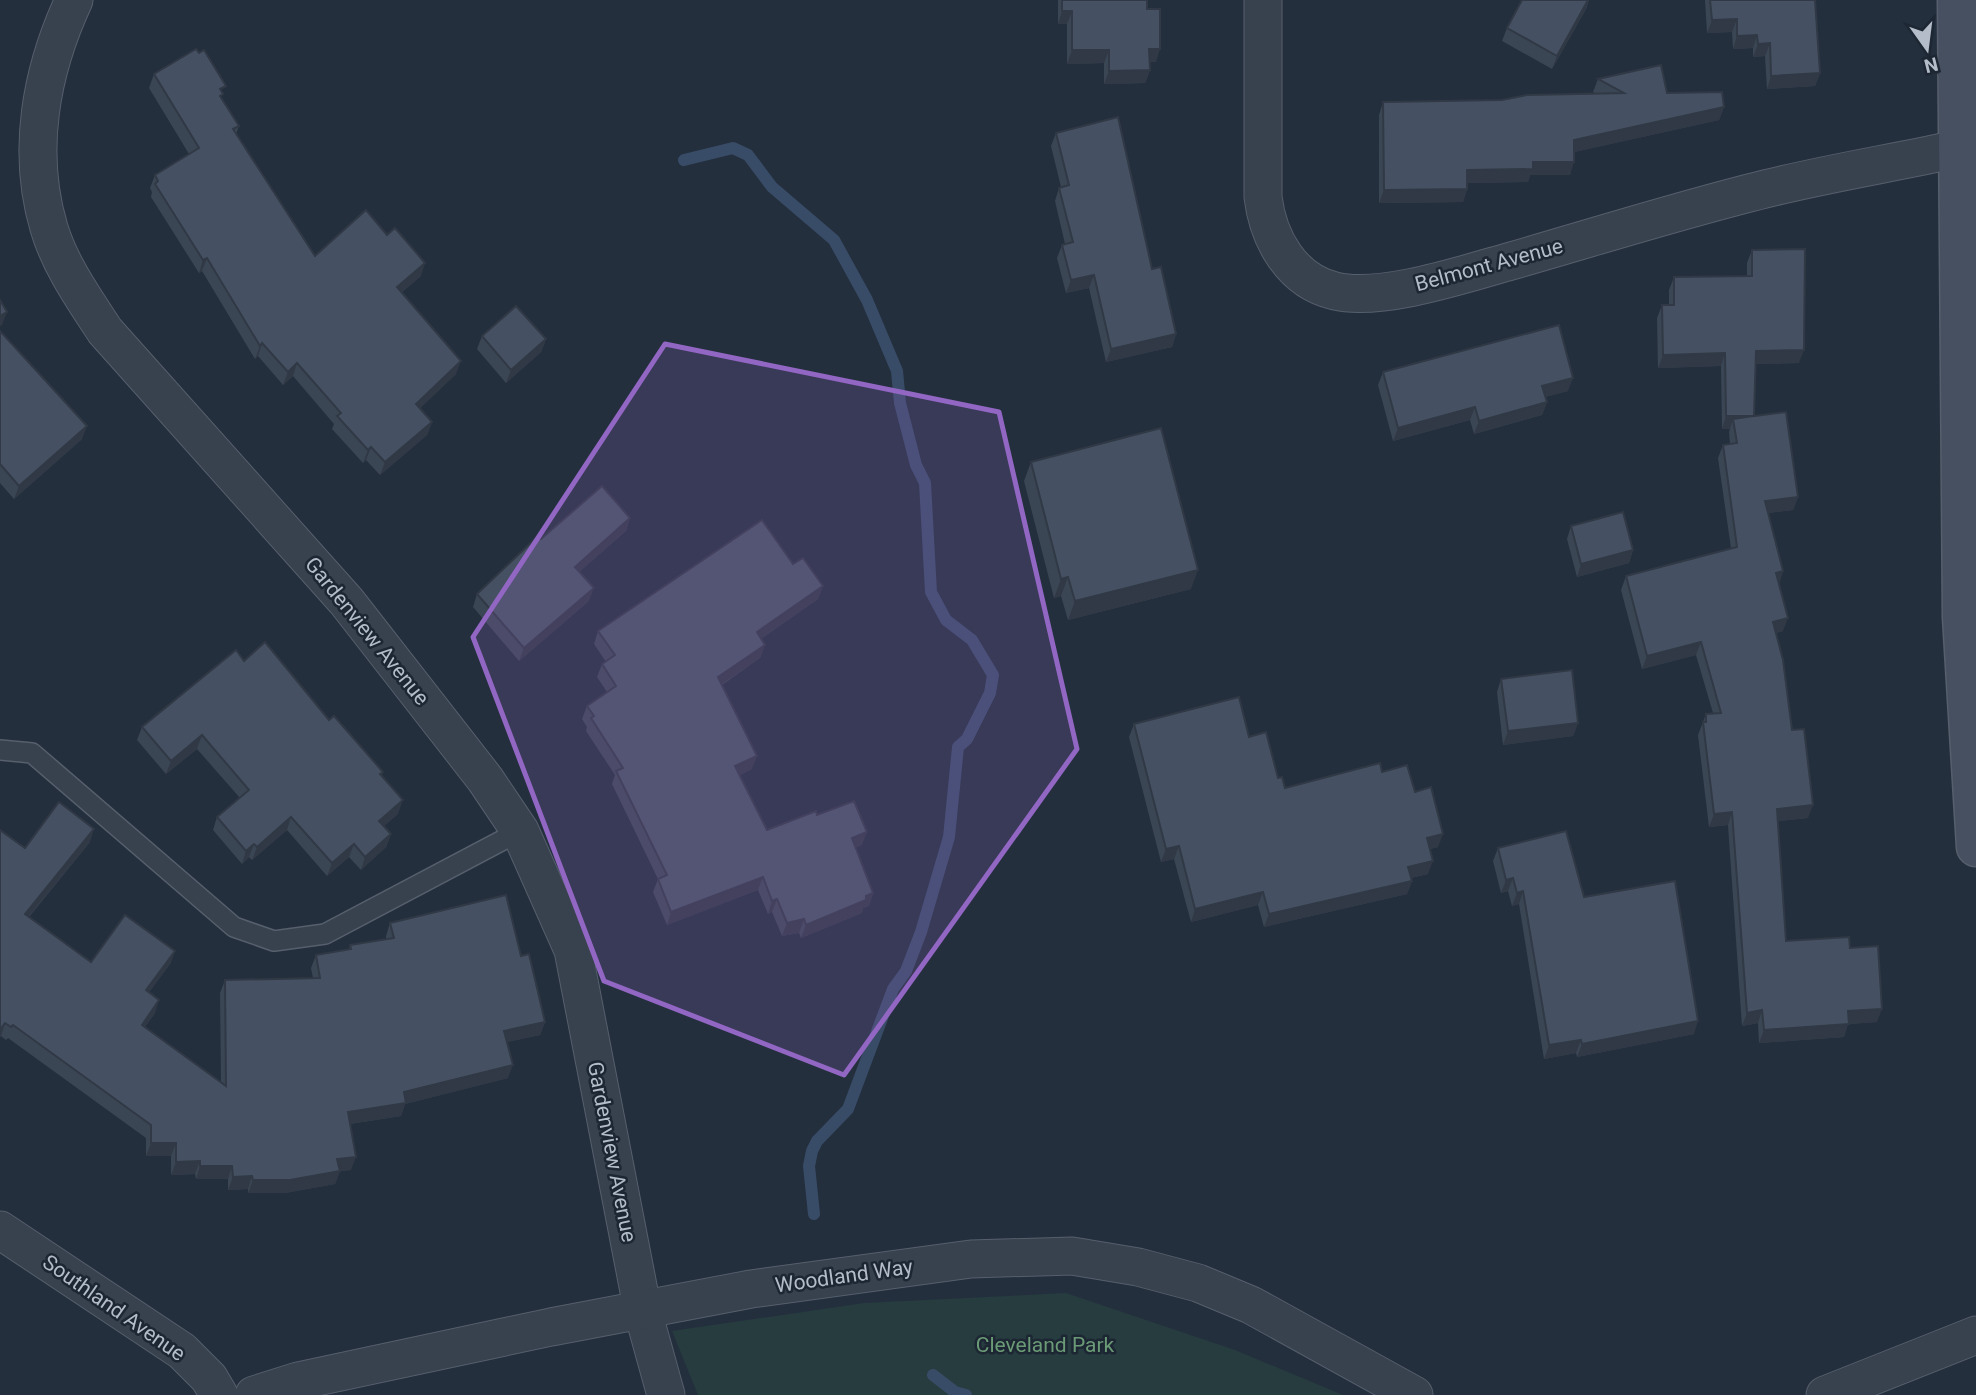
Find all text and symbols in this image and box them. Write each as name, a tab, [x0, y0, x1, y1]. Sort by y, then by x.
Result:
north arrow	[1892, 14, 1962, 84]
text: N	[1922, 52, 1940, 78]
street label: Belmont Avenue	[1412, 234, 1566, 296]
street label: Gardenview Avenue	[300, 552, 434, 710]
street label: Gardenview Avenue	[583, 1060, 641, 1244]
street label: Southland Avenue	[38, 1250, 190, 1366]
street label: Woodland Way	[774, 1254, 914, 1298]
park label: Cleveland Park	[976, 1333, 1115, 1357]

